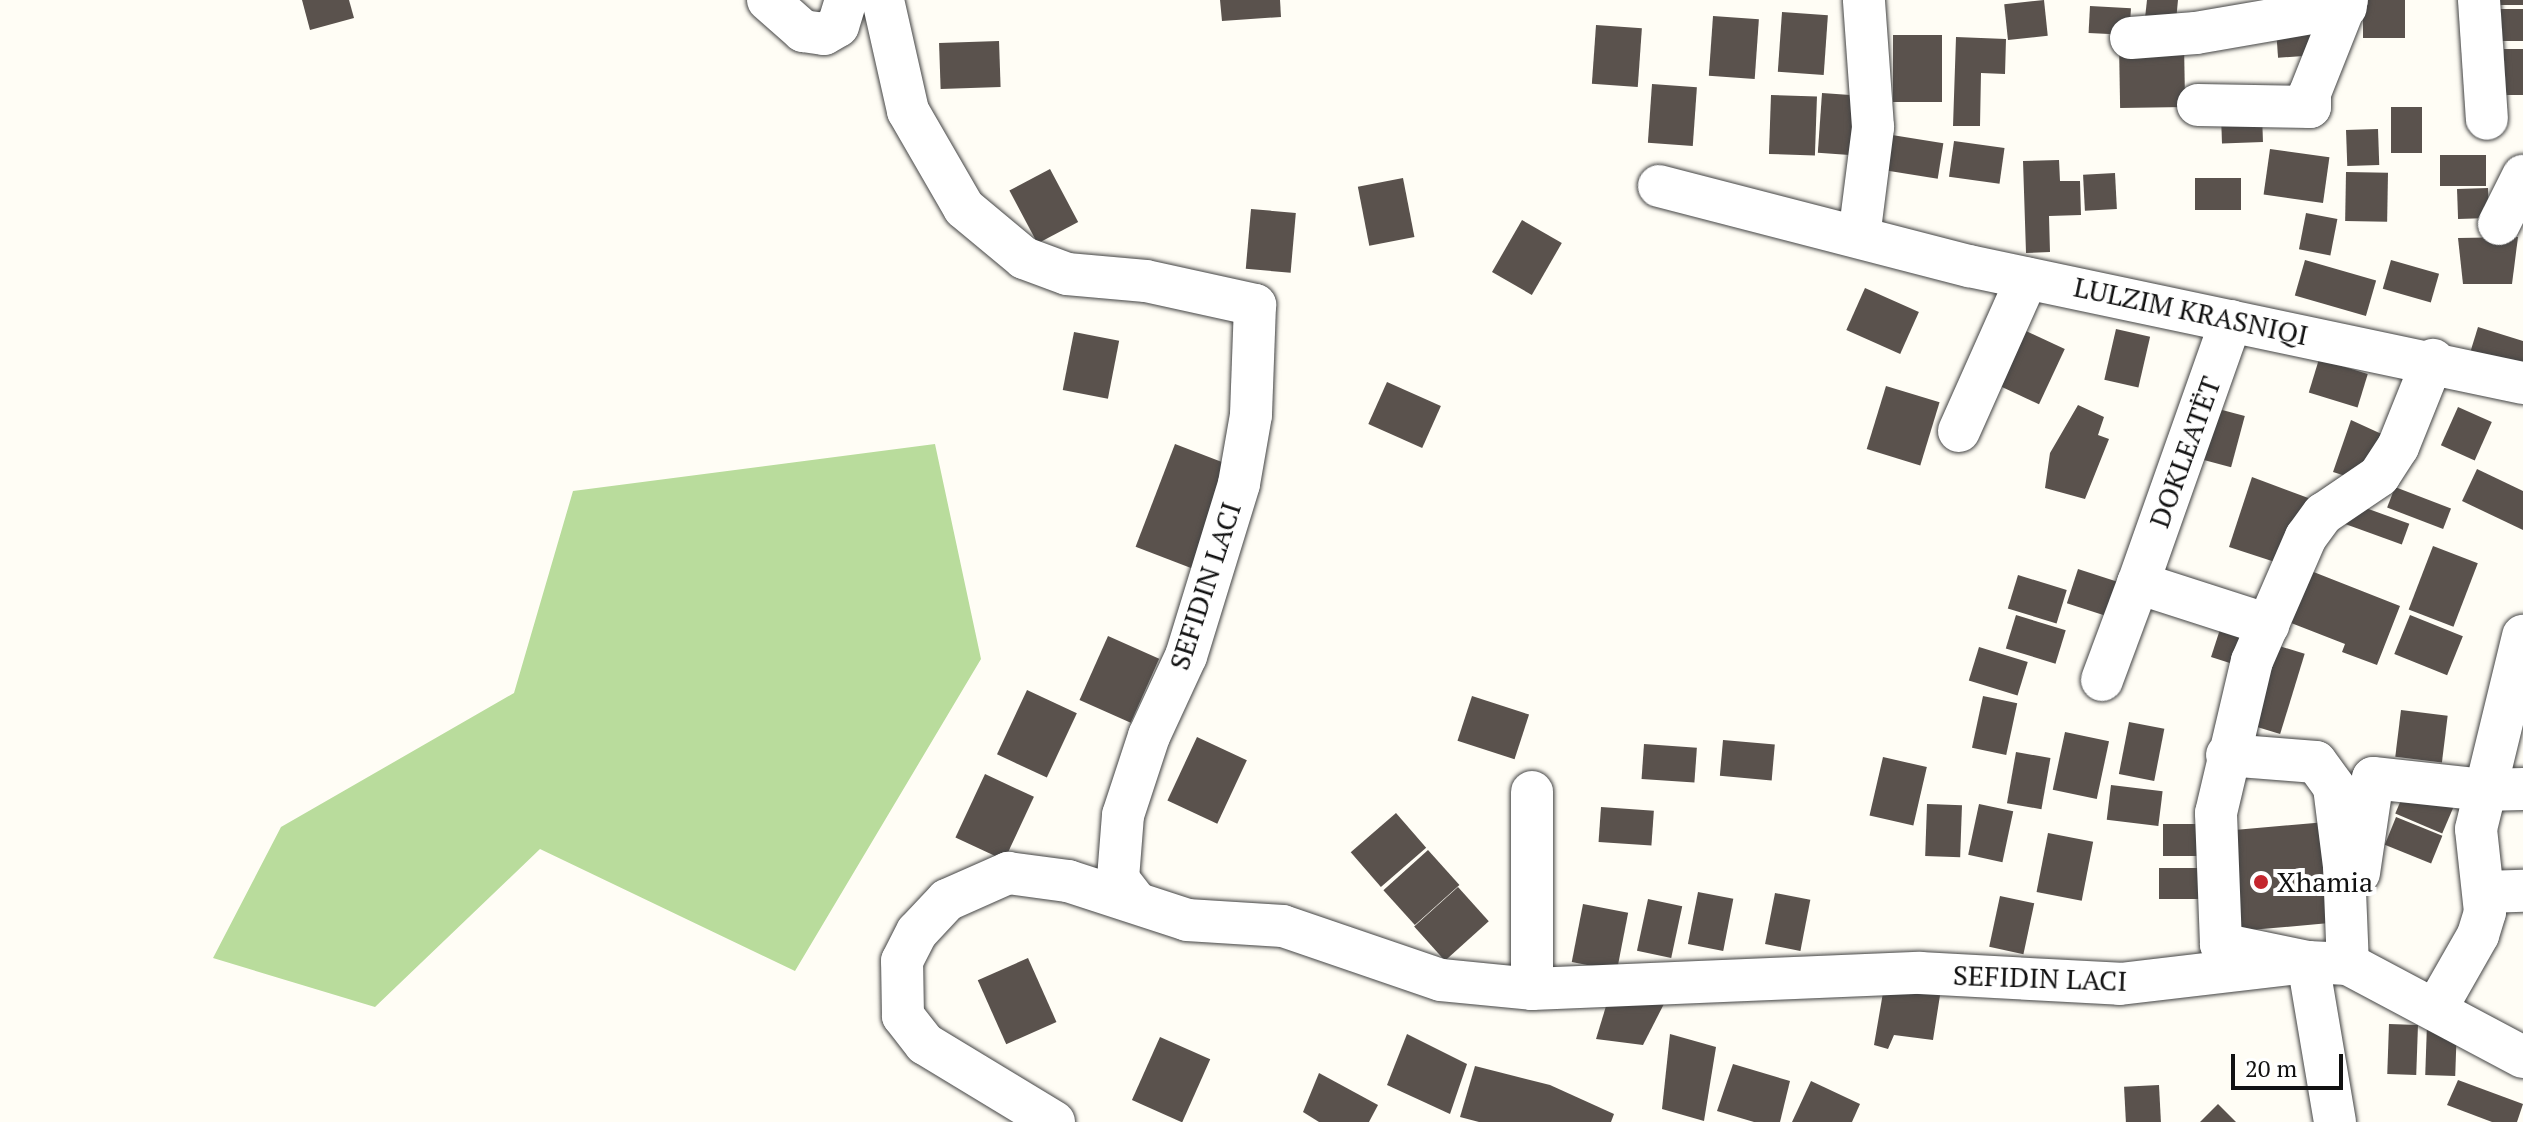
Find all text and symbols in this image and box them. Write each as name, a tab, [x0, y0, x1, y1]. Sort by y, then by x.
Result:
street label: LULZIM KRASNIQI	[2071, 270, 2311, 352]
street label: DOKLEATËT	[2142, 372, 2228, 532]
street label: SEFIDIN LACI	[1162, 498, 1248, 674]
place label: Xhamia	[2277, 865, 2373, 899]
marker: Xhamia	[2252, 873, 2270, 891]
street label: SEFIDIN LACI	[1952, 958, 2128, 998]
scale bar	[2235, 1038, 2347, 1088]
text: 20 m	[2245, 1052, 2297, 1084]

